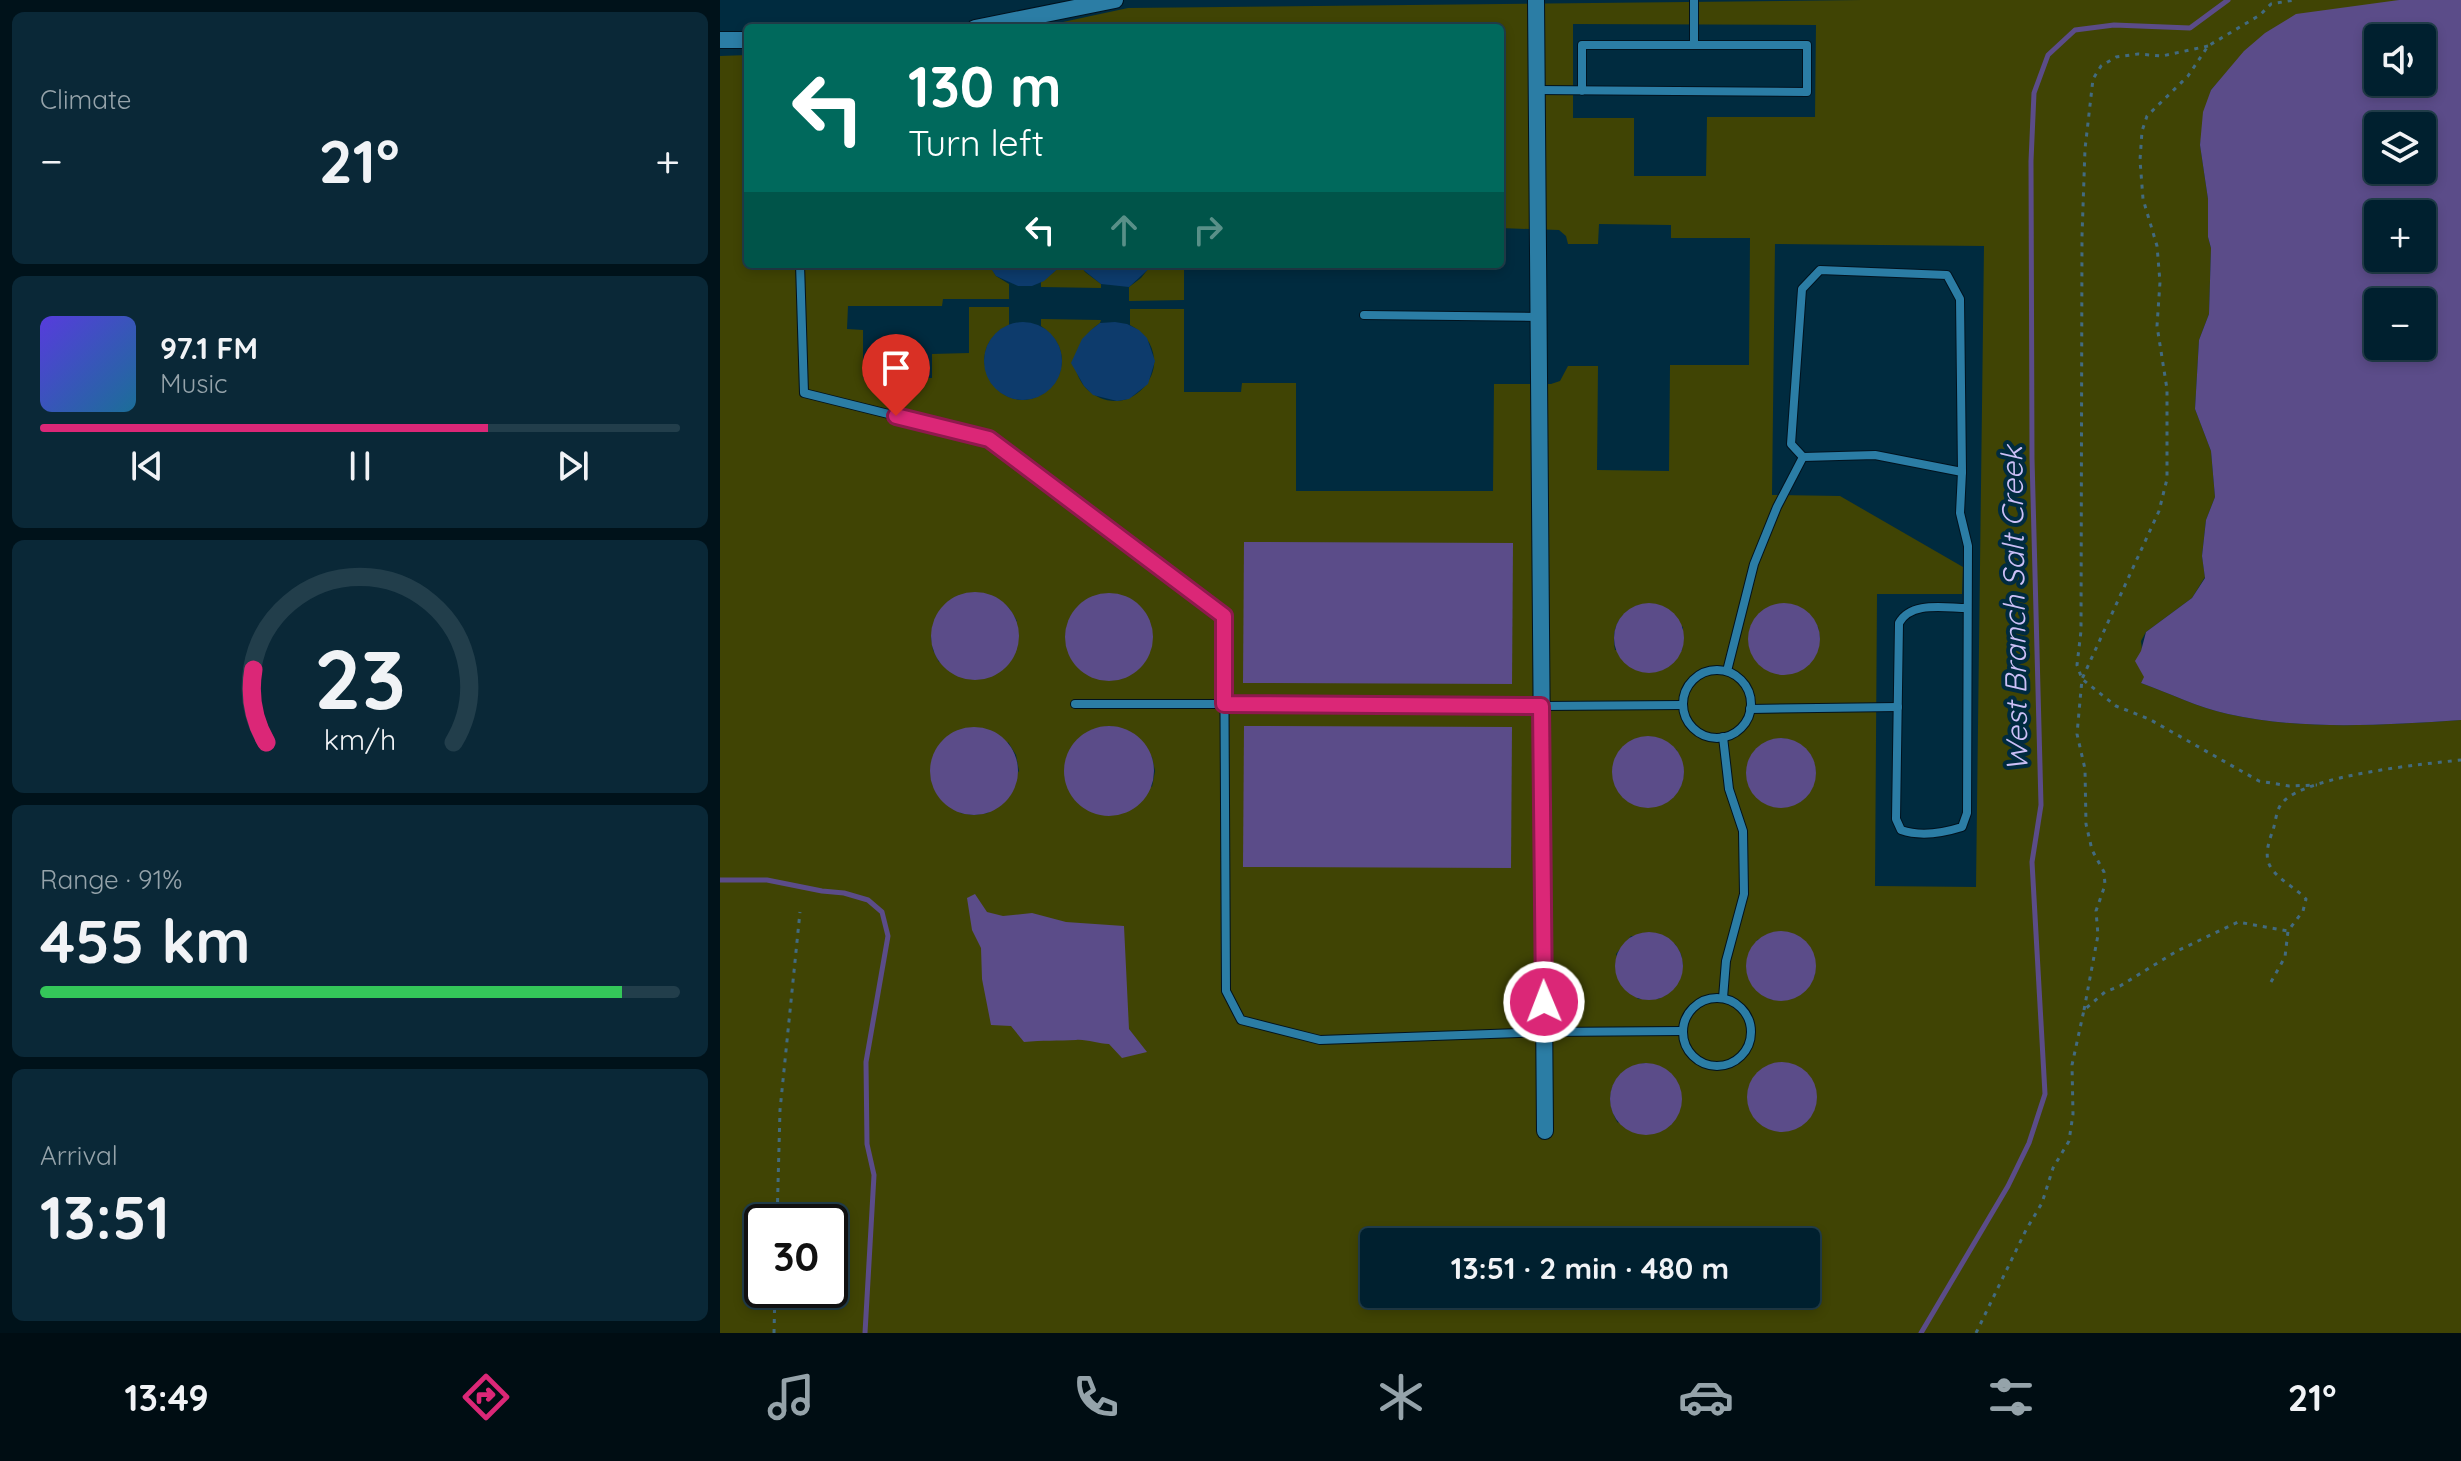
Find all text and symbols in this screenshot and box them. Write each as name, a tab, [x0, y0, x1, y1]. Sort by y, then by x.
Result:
map controls	[2364, 24, 2436, 360]
button: sound	[2364, 24, 2436, 96]
text: 130 m	[908, 51, 1062, 121]
icon: left	[776, 56, 880, 160]
text: Climate	[40, 83, 131, 116]
button: layers	[2364, 112, 2436, 184]
text: Turn left	[908, 120, 1044, 165]
text: 21°	[319, 123, 400, 198]
text: −	[40, 133, 63, 188]
text: +	[655, 133, 680, 188]
button: +	[2364, 200, 2436, 272]
icon: left	[1018, 208, 1062, 252]
icon: ahead	[1102, 208, 1146, 252]
icon: right	[1186, 208, 1230, 252]
button: −	[2364, 288, 2436, 360]
text: 97.1 FM	[160, 329, 258, 367]
pin	[862, 334, 930, 416]
icon: arrive	[874, 346, 918, 390]
text: Music	[160, 367, 228, 400]
water label: West Branch Salt Creek	[1992, 443, 2036, 772]
icon: previous	[125, 444, 169, 488]
icon: pause	[338, 444, 382, 488]
icon: next	[551, 444, 595, 488]
text: 23	[314, 625, 406, 729]
text: km/h	[324, 721, 396, 757]
text: Range · 91%	[40, 863, 182, 896]
text: 455 km	[40, 903, 251, 978]
position arrow	[1502, 960, 1586, 1044]
text: Arrival	[40, 1139, 118, 1172]
text: 13:51	[40, 1179, 170, 1254]
speed limit sign: 30	[744, 1204, 848, 1308]
text: 13:51 · 2 min · 480 m	[1451, 1249, 1729, 1287]
icon: directions	[458, 1369, 514, 1425]
icon: music	[763, 1369, 819, 1425]
icon: phone	[1068, 1369, 1124, 1425]
icon: climate	[1373, 1369, 1429, 1425]
icon: car	[1678, 1369, 1734, 1425]
icon: filters	[1983, 1369, 2039, 1425]
text: 13:49	[125, 1375, 209, 1420]
text: 21°	[2288, 1375, 2336, 1420]

